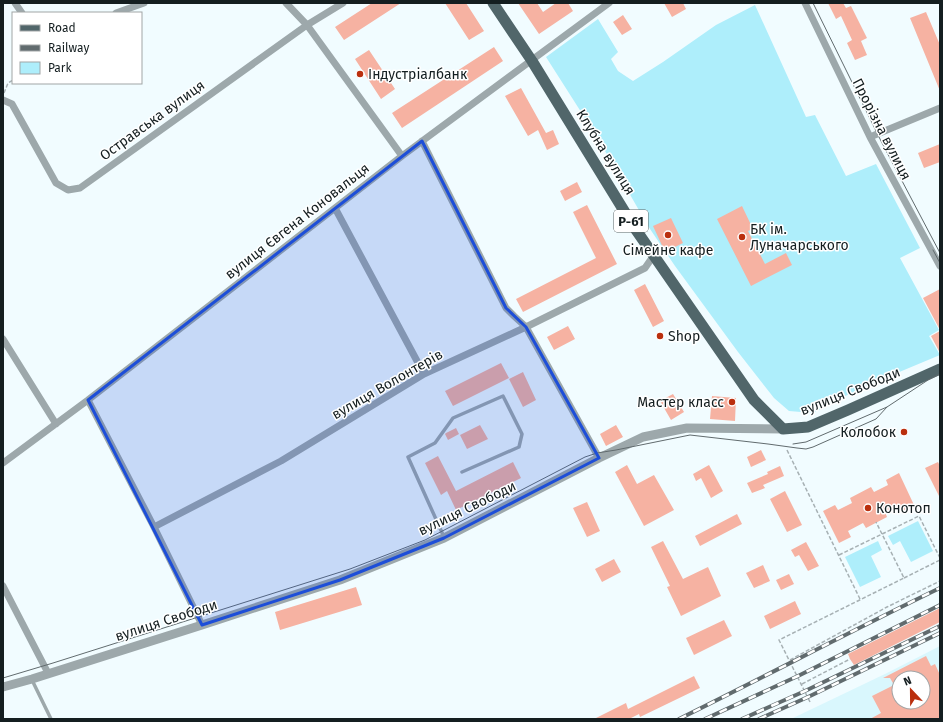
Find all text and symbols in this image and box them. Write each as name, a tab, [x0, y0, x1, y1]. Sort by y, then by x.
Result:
legend	[12, 12, 142, 84]
text: Road	[48, 21, 76, 35]
text: Railway	[48, 41, 89, 55]
text: Park	[48, 61, 72, 75]
place label: Індустріалбанк	[368, 66, 468, 83]
marker: Індустріалбанк	[355, 69, 365, 79]
street label: Прорізна вулиця	[849, 76, 914, 183]
street label: Остравська вулиця	[97, 77, 208, 164]
street label: Клубна вулиця	[572, 106, 639, 198]
street label: вулиця Євгена Коновальця	[222, 160, 373, 283]
road number: Р-61	[614, 210, 648, 232]
place label: БК ім. Луначарського	[750, 221, 849, 254]
marker: Сімейне кафе	[663, 230, 673, 240]
marker: БК ім. Луначарського	[737, 232, 747, 242]
place label: Сімейне кафе	[623, 242, 713, 259]
place label: Shop	[668, 328, 700, 345]
marker: Shop	[655, 331, 665, 341]
street label: вулиця Волонтерів	[329, 346, 446, 423]
street label: вулиця Свободи	[798, 364, 903, 419]
place label: Мастер класс	[637, 394, 724, 411]
marker: Мастер класс	[727, 397, 737, 407]
place label: Колобок	[840, 424, 897, 441]
marker: Колобок	[899, 427, 909, 437]
street label: вулиця Свободи	[416, 477, 519, 539]
place label: Конотоп	[876, 500, 931, 517]
marker: Конотоп	[863, 503, 873, 513]
street label: вулиця Свободи	[113, 596, 219, 645]
north arrow	[891, 670, 931, 710]
text: N	[902, 674, 913, 689]

